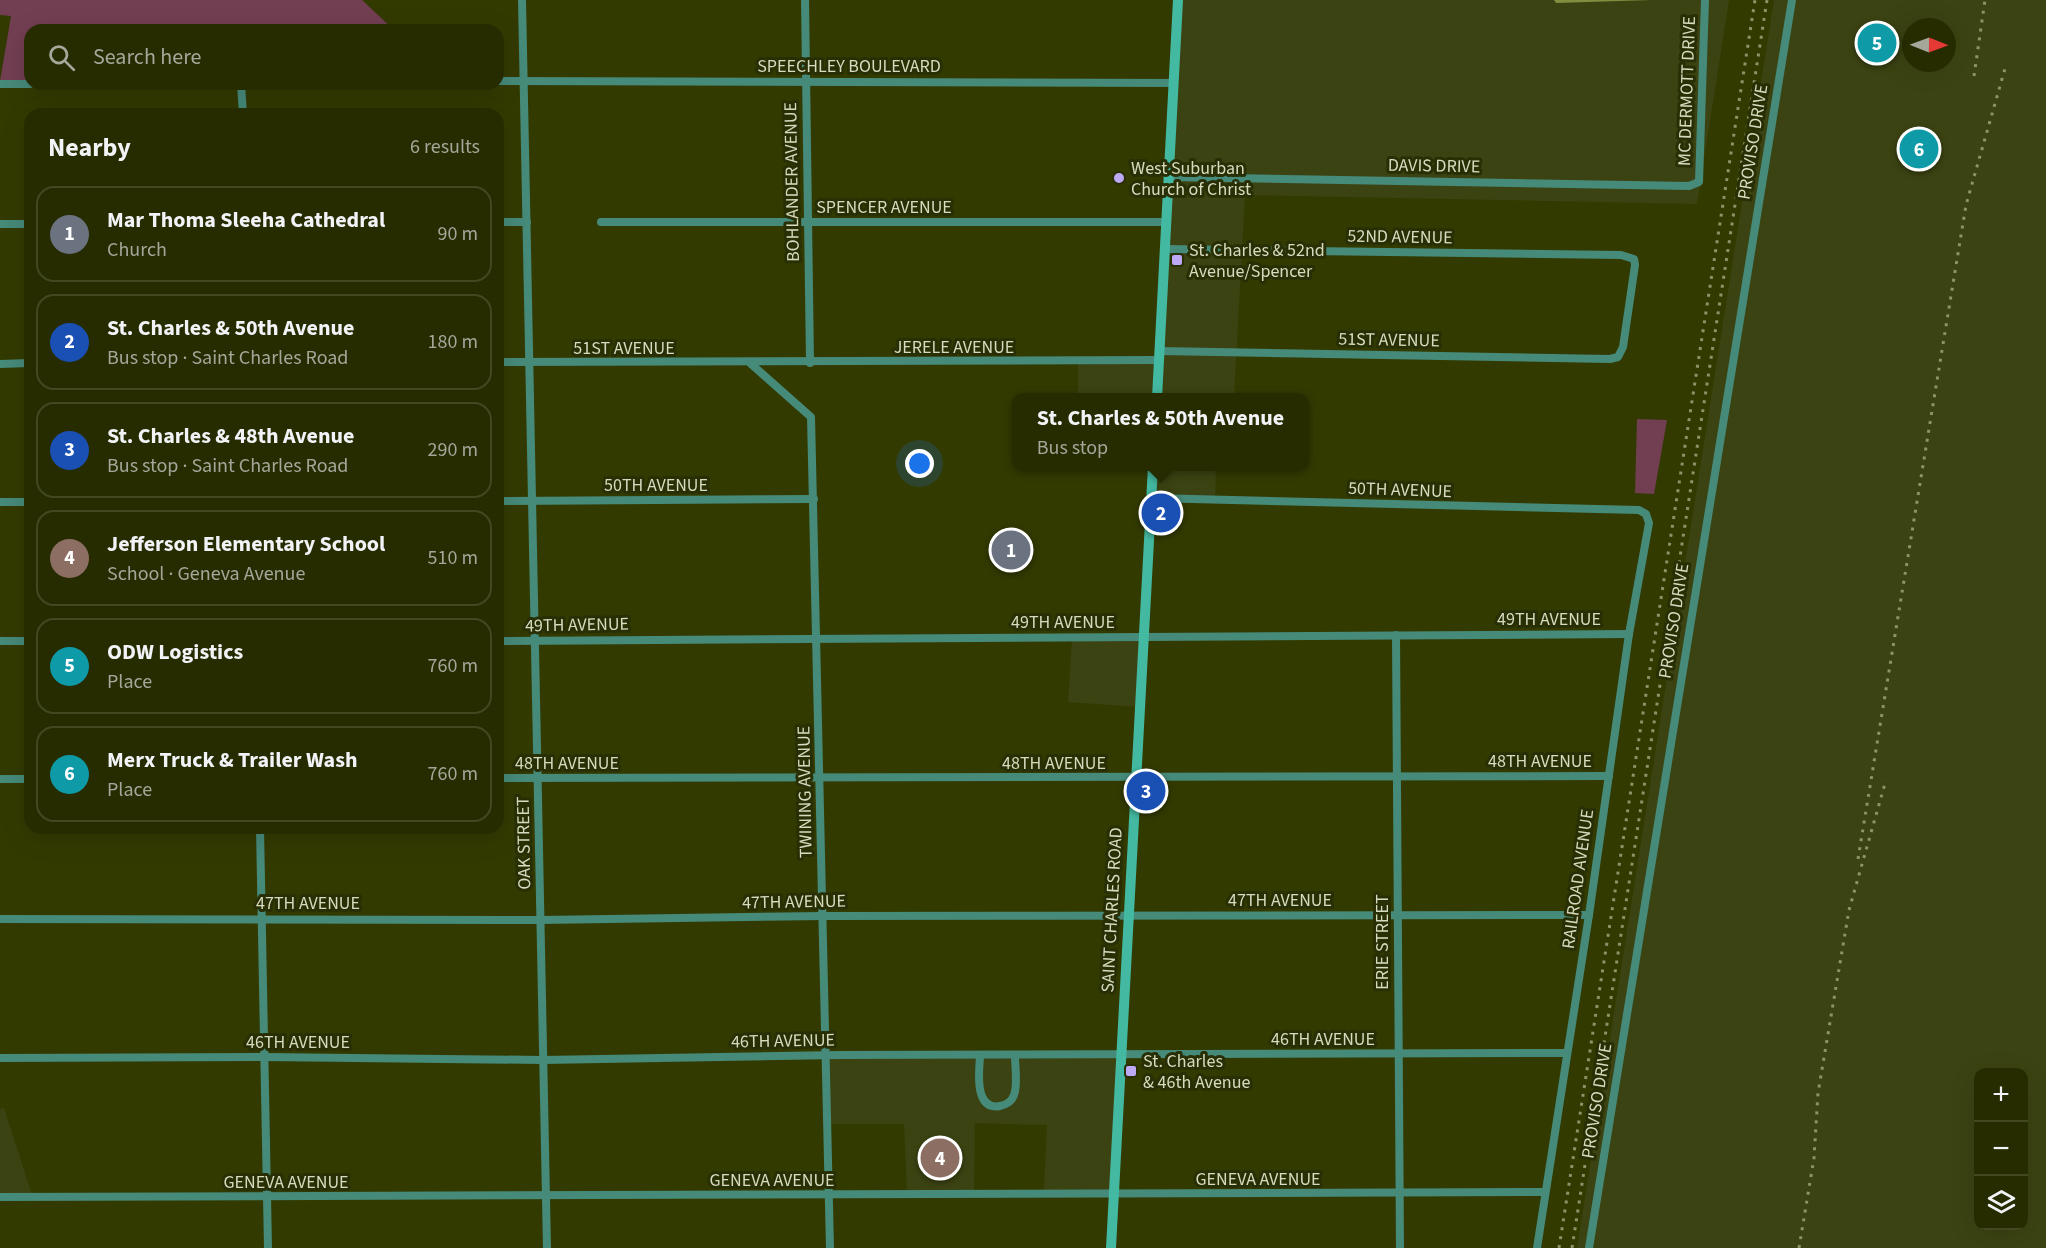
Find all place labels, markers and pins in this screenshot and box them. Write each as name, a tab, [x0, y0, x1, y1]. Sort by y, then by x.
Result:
pin: 5	[1858, 20, 1896, 66]
pin: 6	[1900, 126, 1938, 172]
place label: West Suburban Church of Christ	[1131, 156, 1251, 202]
marker: West Suburban Church of Christ	[1112, 171, 1126, 185]
place label: St. Charles & 52nd Avenue/Spencer	[1189, 238, 1325, 284]
marker: St. Charles & 52nd Avenue/Spencer	[1170, 253, 1184, 267]
pin: 2	[1142, 490, 1180, 536]
pin: 1	[992, 528, 1030, 572]
pin: 3	[1126, 768, 1166, 814]
place label: St. Charles & 46th Avenue	[1143, 1049, 1250, 1095]
marker: St. Charles & 46th Avenue	[1124, 1064, 1138, 1078]
pin: 4	[920, 1136, 960, 1180]

